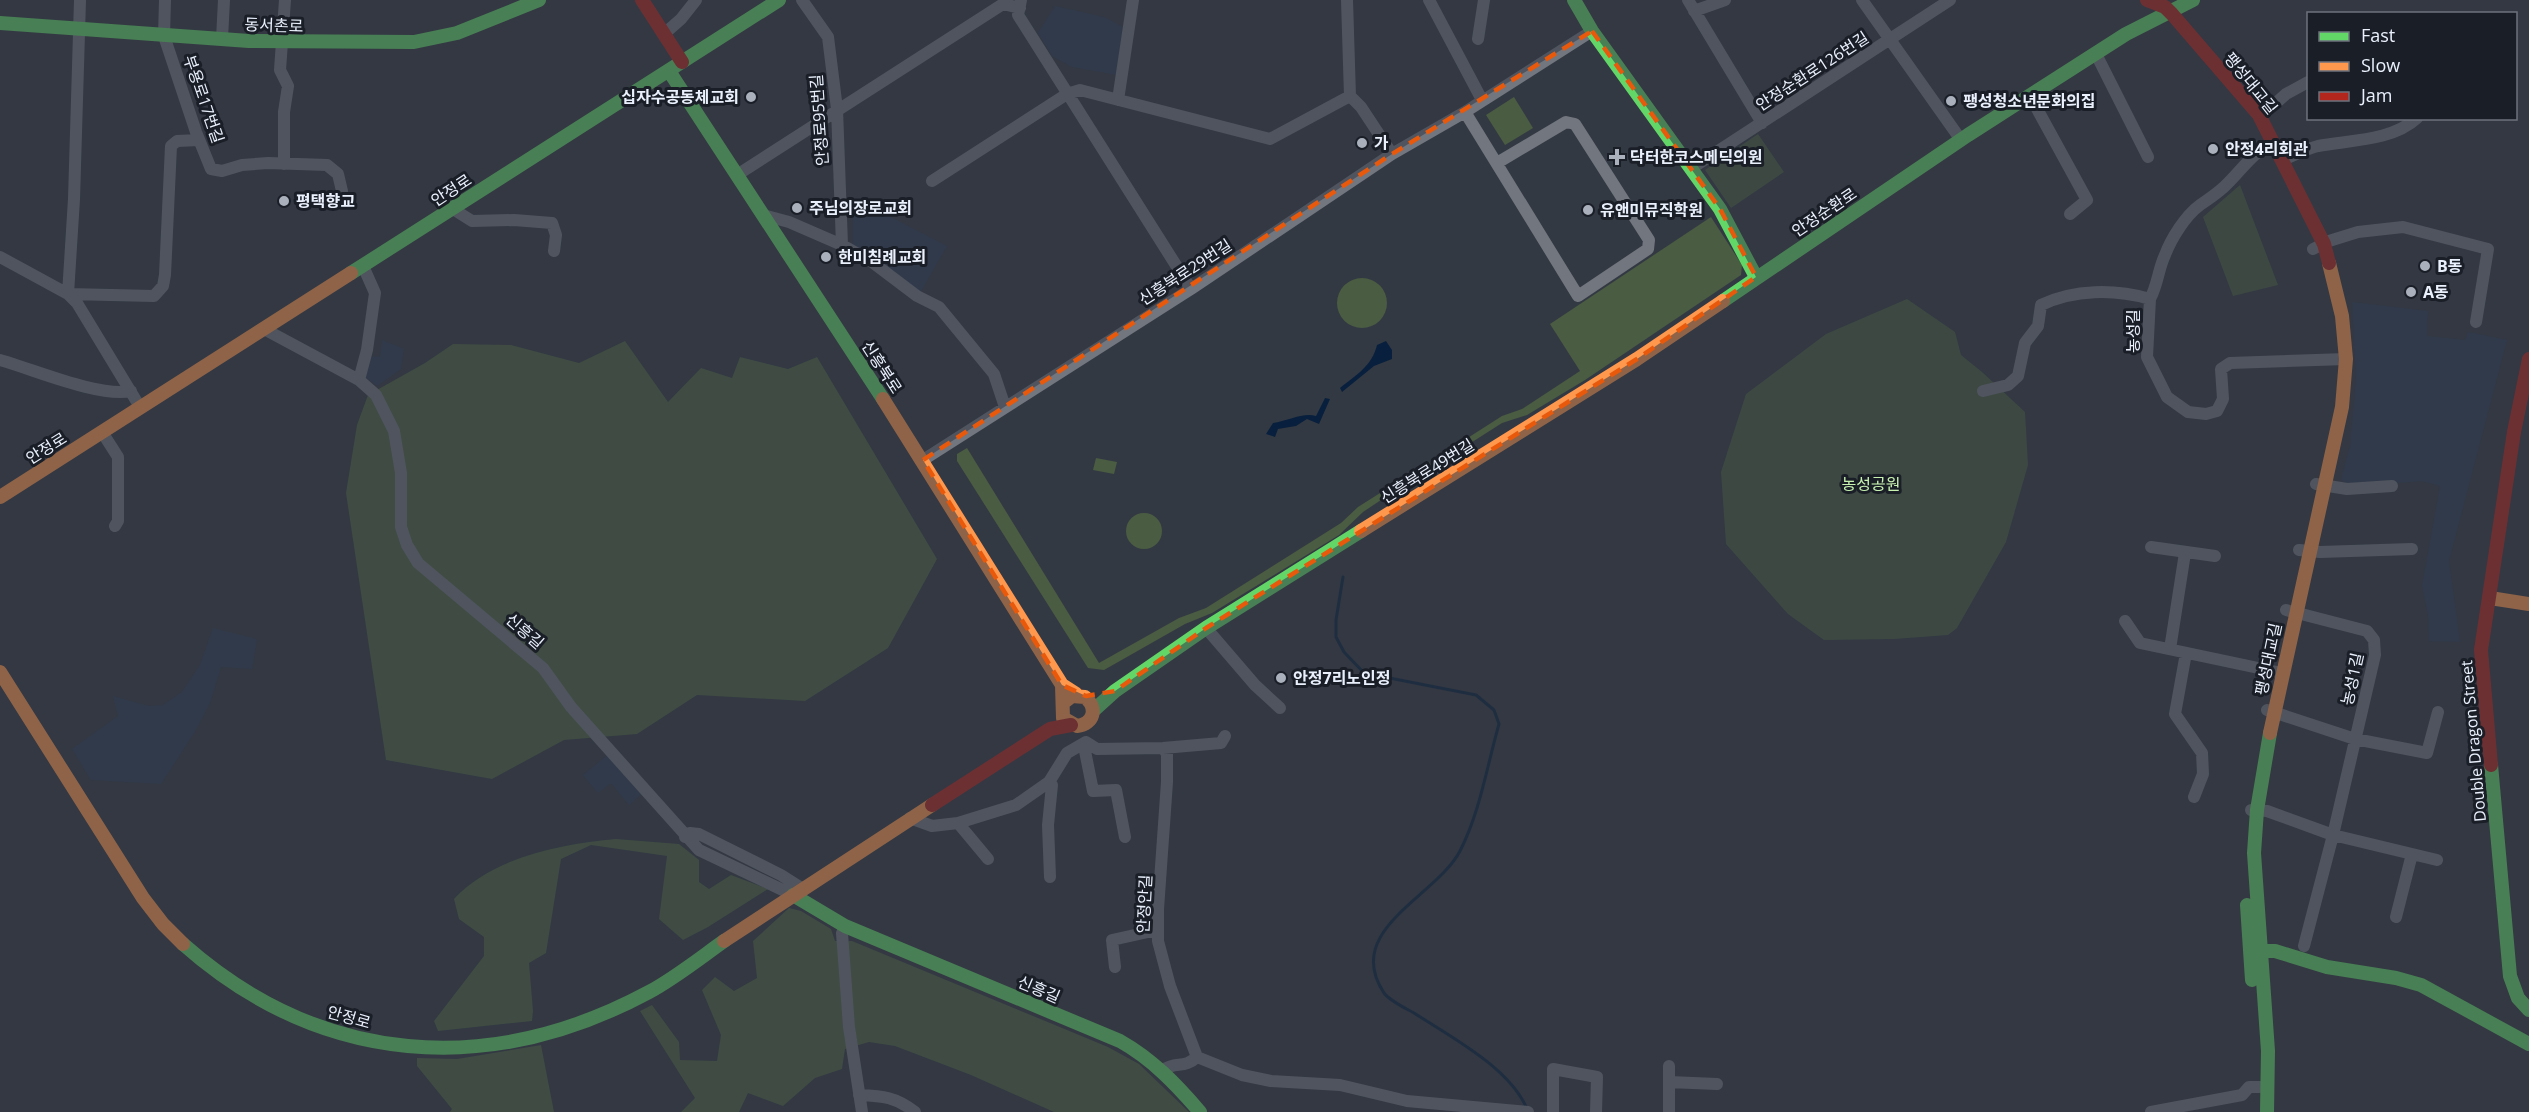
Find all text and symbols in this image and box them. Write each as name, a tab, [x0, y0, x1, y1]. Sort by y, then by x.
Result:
legend	[2307, 12, 2517, 120]
street label: 동서촌로	[244, 13, 304, 37]
text: Fast	[2361, 23, 2395, 47]
street label: 안정순환로126번길	[1751, 26, 1873, 116]
street label: 팽성대교길	[2219, 47, 2283, 119]
street label: 부용로17번길	[179, 52, 229, 146]
text: Slow	[2361, 53, 2400, 77]
street label: 안정로95번길	[805, 73, 833, 167]
text: Jam	[2359, 83, 2393, 107]
place label: 십자수공동체교회	[621, 86, 739, 108]
marker: 십자수공동체교회	[744, 90, 758, 104]
place label: 팽성청소년문화의집	[1963, 90, 2095, 112]
marker: 팽성청소년문화의집	[1944, 94, 1958, 108]
place label: 가	[1374, 132, 1389, 154]
marker: 가	[1355, 136, 1369, 150]
place label: 안정4리회관	[2225, 138, 2308, 160]
marker: 안정4리회관	[2206, 142, 2220, 156]
place label: 닥터한코스메딕의원	[1630, 146, 1762, 168]
marker: 닥터한코스메딕의원	[1608, 148, 1626, 166]
street label: 안정로	[426, 169, 476, 211]
street label: 안정순환로	[1787, 182, 1861, 242]
place label: 평택향교	[296, 190, 355, 212]
marker: 평택향교	[277, 194, 291, 208]
place label: 주님의장로교회	[809, 197, 912, 219]
place label: 유앤미뮤직학원	[1600, 199, 1703, 221]
marker: 주님의장로교회	[790, 201, 804, 215]
marker: 유앤미뮤직학원	[1581, 203, 1595, 217]
street label: 신흥북로29번길	[1134, 234, 1236, 310]
place label: 한미침례교회	[838, 246, 926, 268]
marker: 한미침례교회	[819, 250, 833, 264]
place label: B동	[2437, 255, 2462, 277]
marker: B동	[2418, 259, 2432, 273]
place label: A동	[2423, 281, 2449, 303]
marker: A동	[2404, 285, 2418, 299]
street label: 농성길	[2122, 309, 2144, 353]
street label: 신흥북로	[857, 336, 907, 398]
street label: 안정로	[21, 427, 71, 469]
street label: 신흥북로49번길	[1376, 433, 1478, 509]
park label: 농성공원	[1842, 473, 1900, 495]
street label: 신흥길	[501, 608, 549, 654]
street label: 팽성대교길	[2250, 621, 2286, 697]
street label: 농성1길	[2336, 651, 2368, 707]
street label: Double Dragon Street	[2455, 659, 2491, 823]
place label: 안정7리노인정	[1293, 667, 1390, 689]
marker: 안정7리노인정	[1274, 671, 1288, 685]
street label: 안정안길	[1131, 874, 1157, 934]
street label: 신흥길	[1014, 970, 1064, 1008]
street label: 안정로	[325, 1000, 374, 1034]

